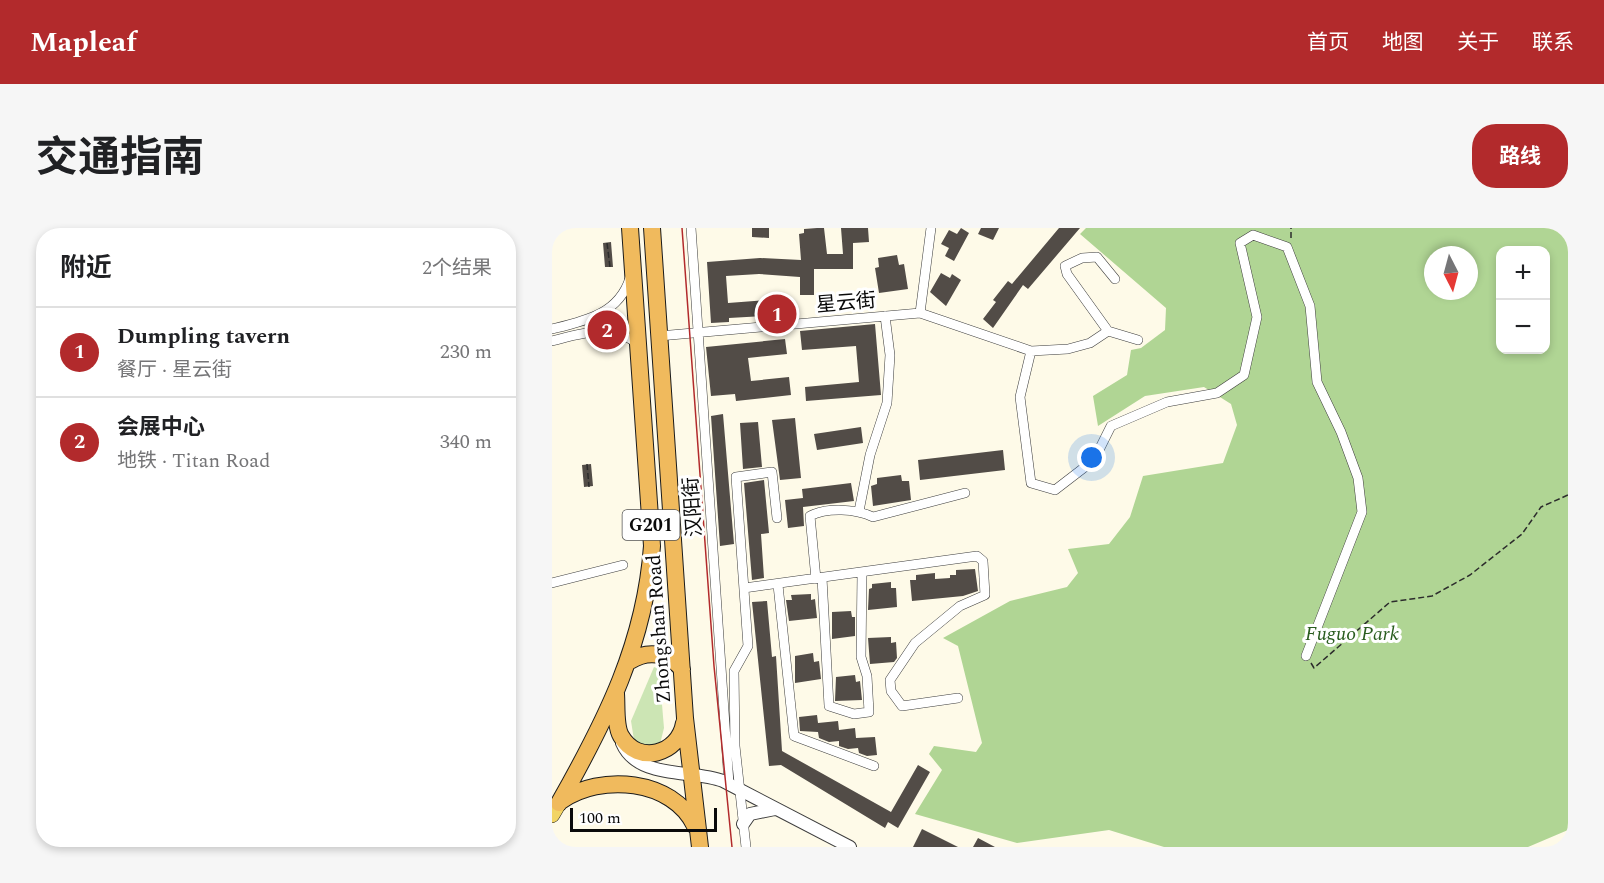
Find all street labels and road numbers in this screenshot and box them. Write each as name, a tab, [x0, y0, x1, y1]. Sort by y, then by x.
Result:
street label: 星云街	[815, 285, 877, 321]
street label: 汉阳街	[676, 476, 710, 538]
road number: G201	[622, 510, 680, 540]
street label: Zhongshan Road	[639, 553, 679, 704]

